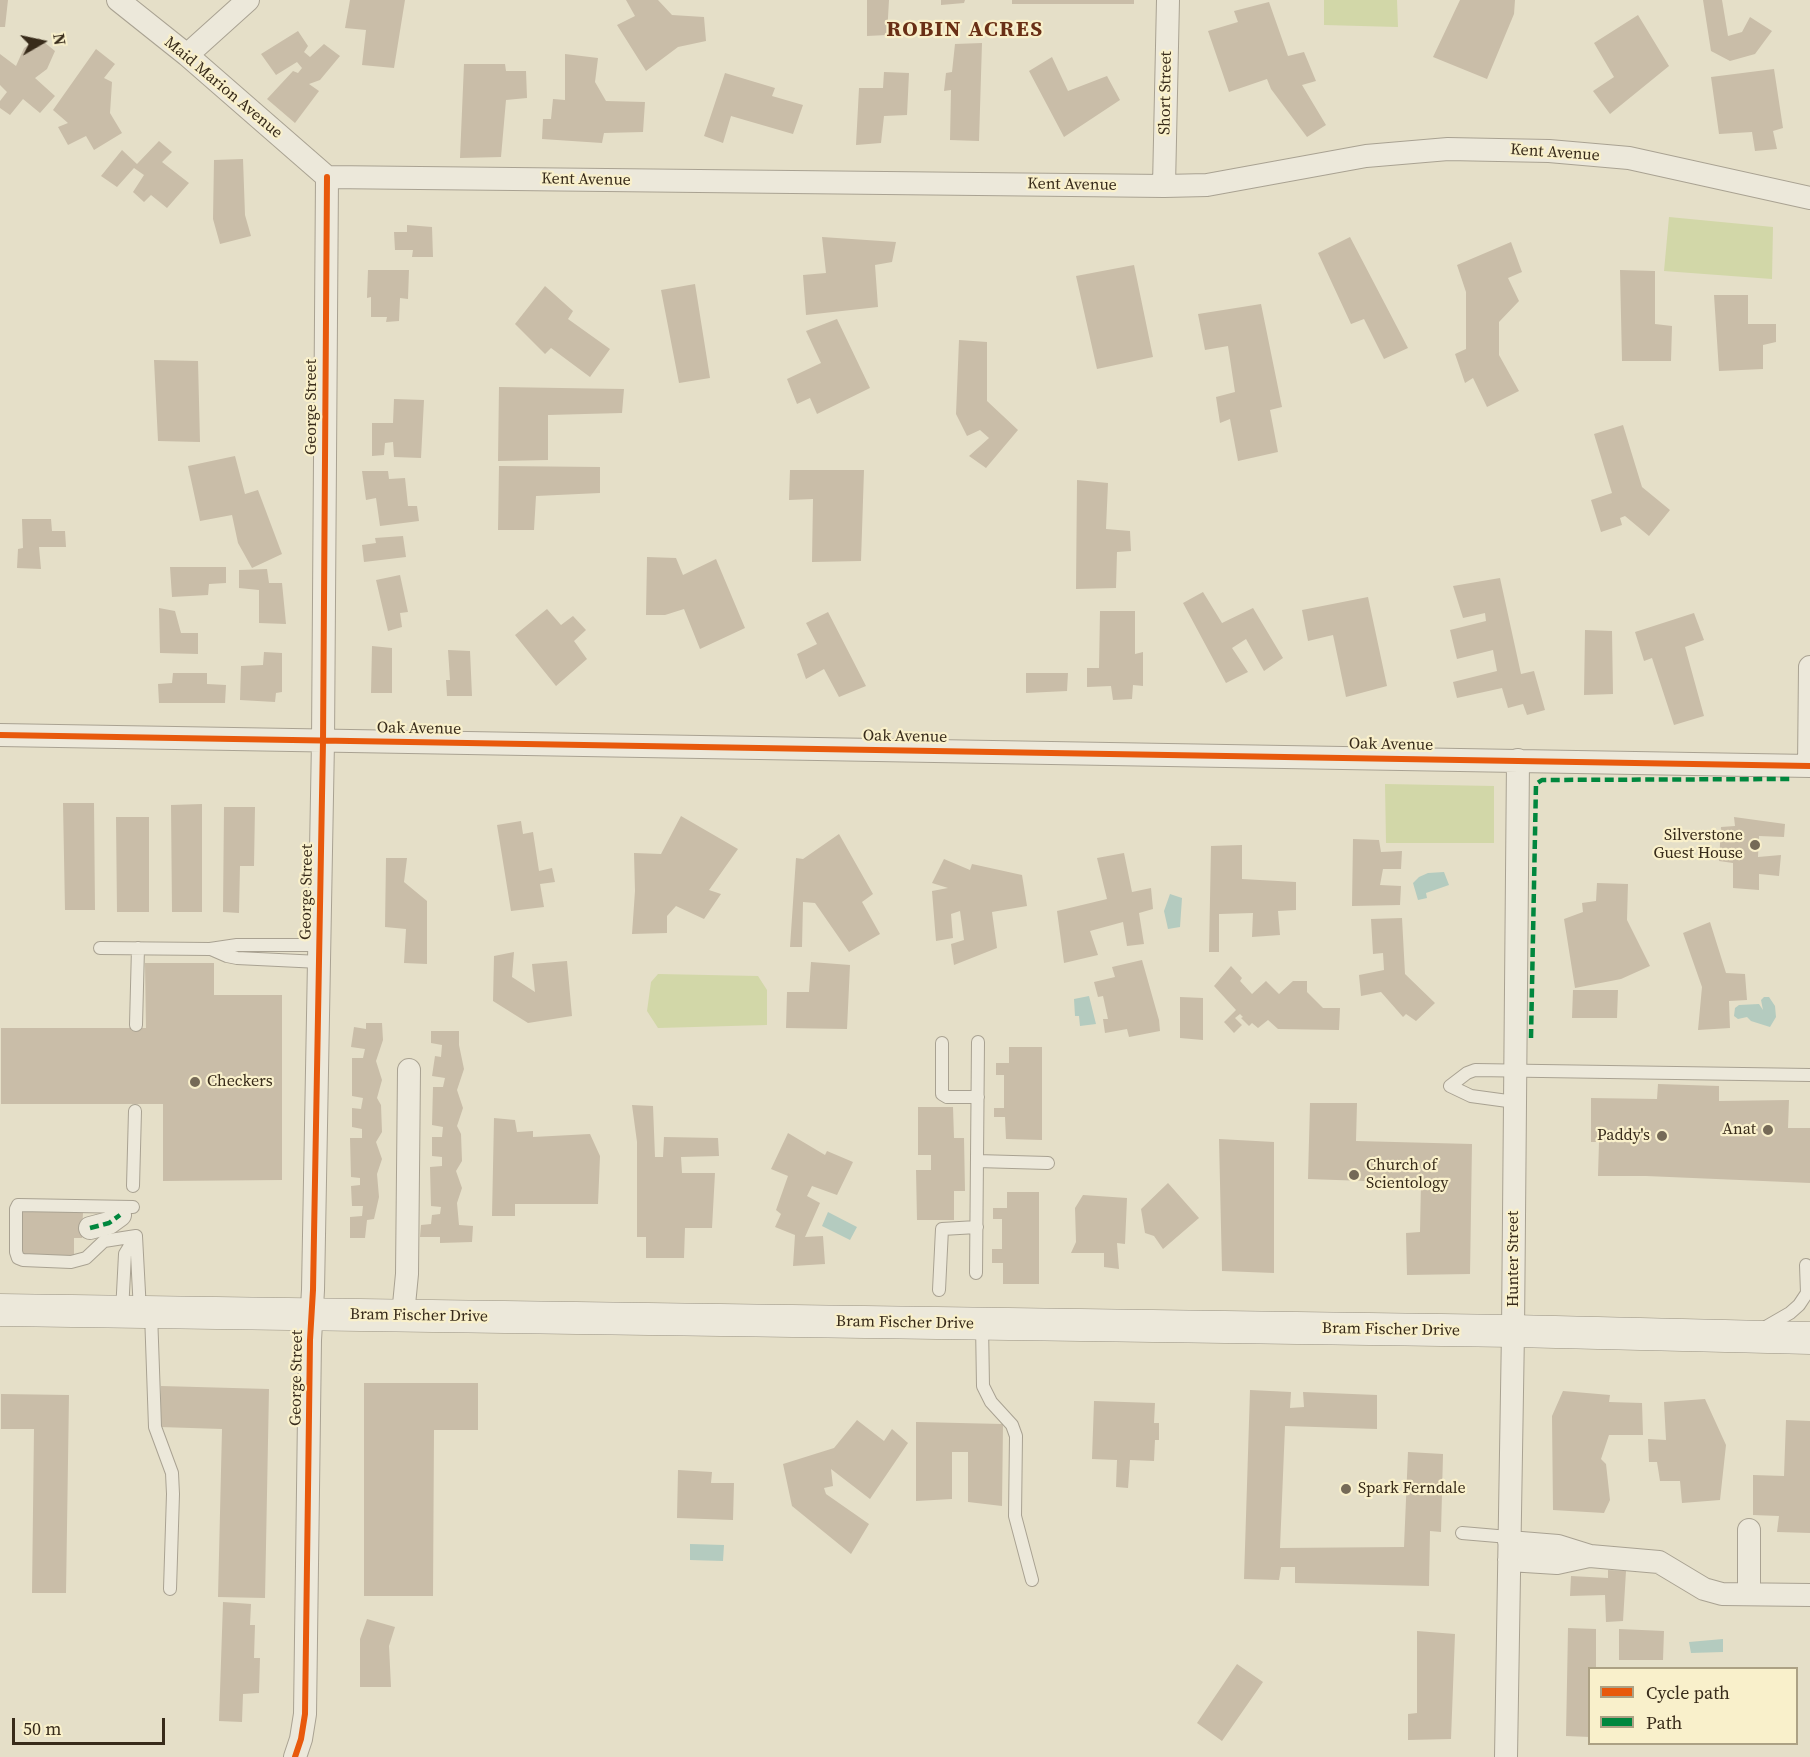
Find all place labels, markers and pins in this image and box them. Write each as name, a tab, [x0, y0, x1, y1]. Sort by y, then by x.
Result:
place label: Silverstone Guest House	[1654, 826, 1743, 864]
marker: Silverstone Guest House	[1748, 838, 1762, 852]
place label: Checkers	[207, 1072, 273, 1092]
marker: Checkers	[188, 1075, 202, 1089]
place label: Anat	[1722, 1120, 1756, 1140]
marker: Anat	[1761, 1123, 1775, 1137]
place label: Paddy's	[1597, 1126, 1650, 1146]
marker: Paddy's	[1655, 1129, 1669, 1143]
place label: Church of Scientology	[1366, 1156, 1449, 1194]
marker: Church of Scientology	[1347, 1168, 1361, 1182]
place label: Spark Ferndale	[1358, 1479, 1466, 1499]
marker: Spark Ferndale	[1339, 1482, 1353, 1496]

